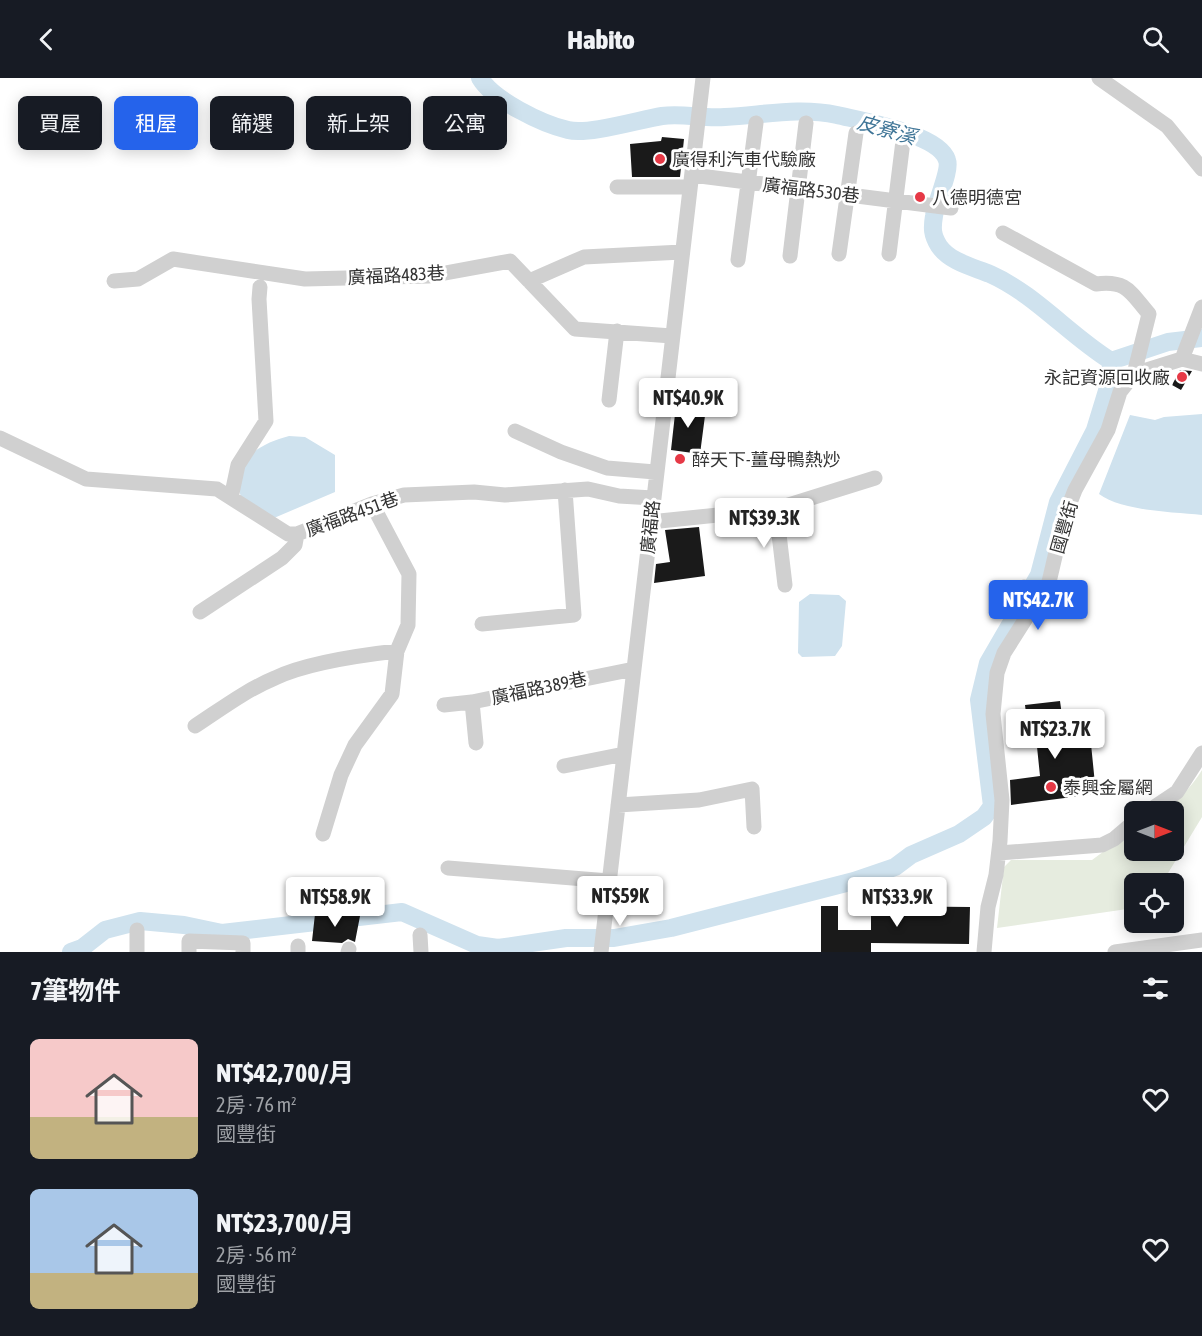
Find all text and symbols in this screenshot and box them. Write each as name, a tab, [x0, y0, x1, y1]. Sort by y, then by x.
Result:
icon: back	[30, 23, 63, 56]
icon: search	[1139, 23, 1172, 56]
text: Habito	[567, 24, 635, 55]
chip: 買屋	[18, 96, 102, 150]
chip: 租屋	[114, 96, 198, 150]
chip: 篩選	[210, 96, 294, 150]
chip: 新上架	[306, 96, 411, 150]
chip: 公寓	[423, 96, 507, 150]
water label: 皮寮溪	[855, 110, 922, 149]
place label: 廣得利汽車代驗廠	[672, 149, 816, 170]
marker: 廣得利汽車代驗廠	[653, 152, 667, 166]
street label: 廣福路530巷	[761, 174, 861, 206]
place label: 八德明德宮	[932, 187, 1022, 208]
marker: 八德明德宮	[913, 190, 927, 204]
street label: 廣福路483巷	[347, 262, 445, 288]
place label: 永記資源回收廠	[1044, 367, 1170, 388]
marker: 永記資源回收廠	[1175, 370, 1189, 384]
pin: NT$40.9K	[626, 378, 750, 429]
text: NT$40.9K	[653, 386, 723, 409]
place label: 醉天下-薑母鴨熱炒	[692, 449, 841, 470]
marker: 醉天下-薑母鴨熱炒	[673, 452, 687, 466]
street label: 廣福路451巷	[303, 487, 401, 541]
pin: NT$39.3K	[702, 498, 826, 549]
street label: 國豐街	[1046, 498, 1082, 556]
street label: 廣福路	[637, 499, 663, 555]
text: NT$39.3K	[729, 506, 799, 529]
pin: NT$42.7K	[976, 580, 1100, 631]
text: NT$42.7K	[1003, 588, 1073, 611]
street label: 廣福路389巷	[489, 668, 589, 708]
pin: NT$23.7K	[993, 709, 1117, 760]
text: NT$23.7K	[1020, 717, 1090, 740]
place label: 泰興金屬網	[1063, 777, 1153, 798]
marker: 泰興金屬網	[1044, 780, 1058, 794]
north arrow	[1124, 801, 1184, 861]
map controls	[1124, 801, 1184, 933]
button: locate	[1124, 873, 1184, 933]
pin: NT$59K	[571, 876, 669, 927]
pin: NT$58.9K	[273, 877, 397, 928]
pin: NT$33.9K	[835, 877, 959, 928]
text: NT$59K	[591, 884, 649, 907]
text: NT$58.9K	[300, 885, 370, 908]
text: NT$33.9K	[862, 885, 932, 908]
icon: filters	[1139, 972, 1172, 1005]
text: 7筆物件	[30, 976, 120, 1006]
text: NT$42,700/月	[216, 1058, 354, 1088]
icon: home	[78, 1063, 150, 1135]
icon: heart	[1139, 1083, 1172, 1116]
text: 2房 · 76 m²	[216, 1093, 297, 1116]
text: 國豐街	[216, 1122, 276, 1145]
text: NT$23,700/月	[216, 1208, 354, 1238]
icon: home	[78, 1213, 150, 1285]
icon: heart	[1139, 1233, 1172, 1266]
text: 2房 · 56 m²	[216, 1243, 297, 1266]
text: 國豐街	[216, 1272, 276, 1295]

